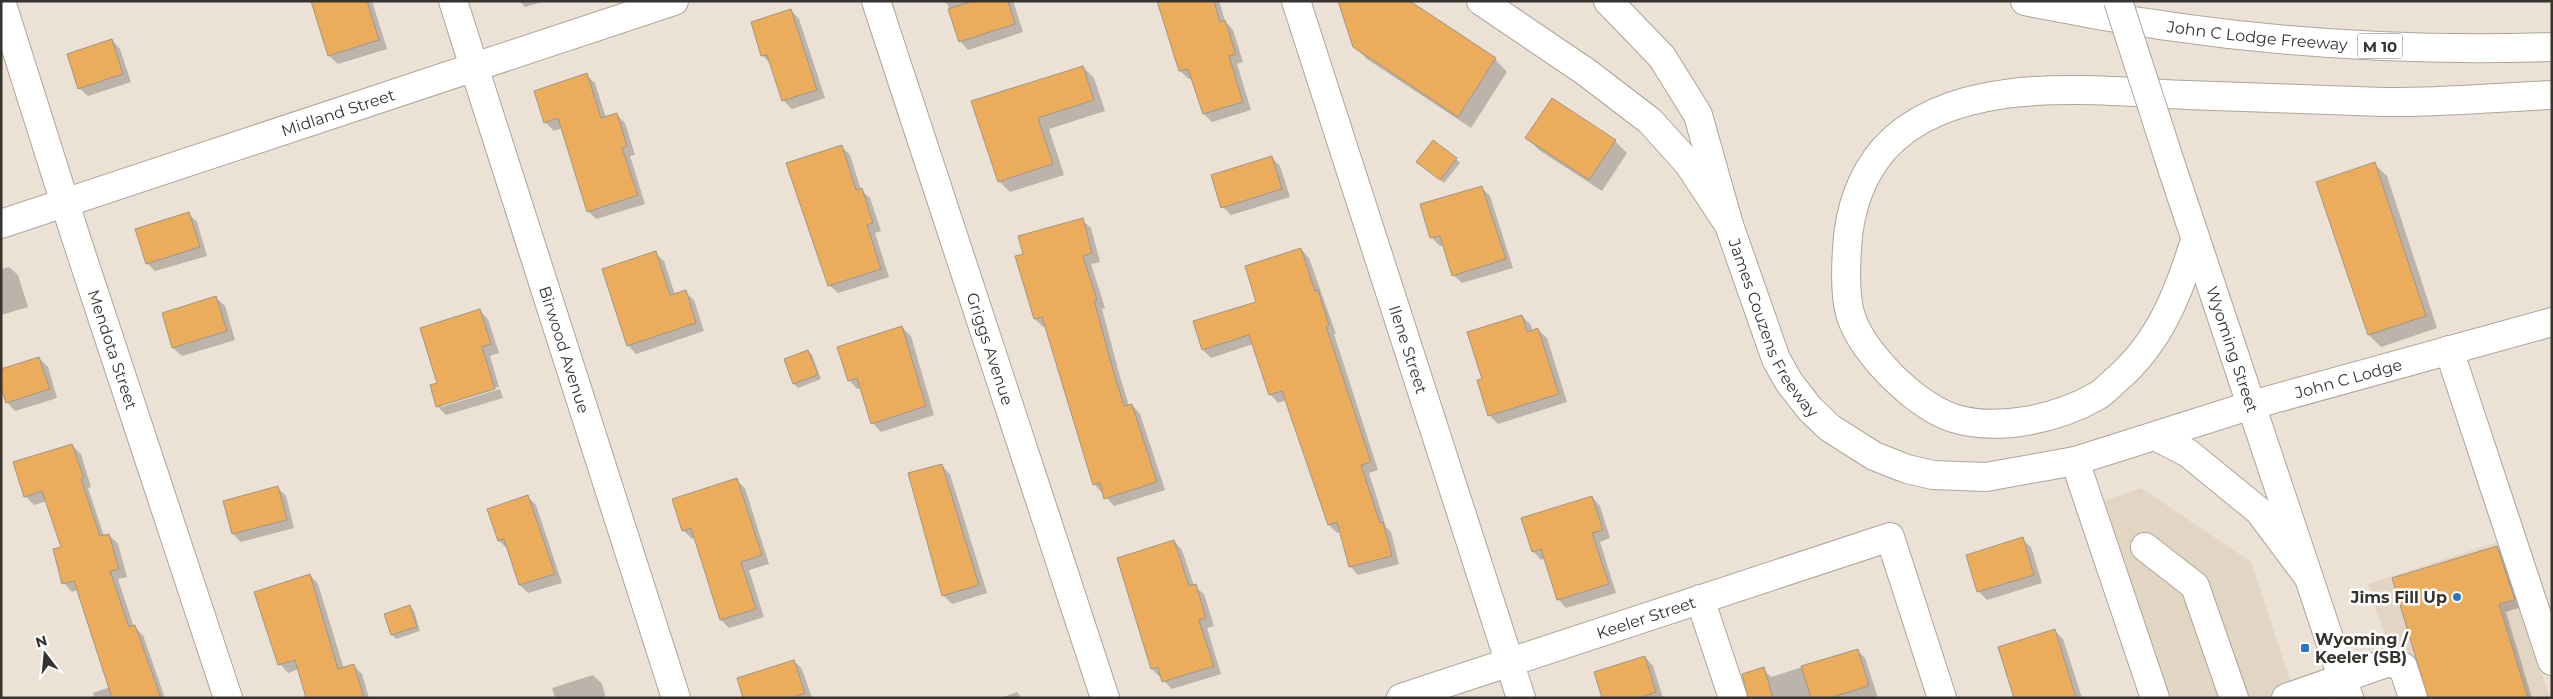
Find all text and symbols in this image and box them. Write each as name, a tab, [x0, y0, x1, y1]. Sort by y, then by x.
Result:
street label: John C Lodge Freeway	[2165, 16, 2349, 54]
road number: M 10	[2358, 34, 2402, 58]
street label: Midland Street	[279, 85, 398, 140]
street label: James Couzens Freeway	[1725, 235, 1822, 421]
street label: Birwood Avenue	[535, 284, 594, 416]
street label: Wyoming Street	[2203, 284, 2263, 415]
street label: Mendota Street	[84, 287, 142, 412]
street label: Griggs Avenue	[963, 290, 1018, 407]
street label: Ilene Street	[1385, 303, 1432, 396]
street label: John C Lodge	[2292, 354, 2404, 402]
place label: Jims Fill Up	[2350, 588, 2447, 607]
marker: Jims Fill Up	[2451, 591, 2463, 603]
street label: Keeler Street	[1594, 592, 1699, 643]
north arrow	[20, 629, 70, 679]
place label: Wyoming / Keeler (SB)	[2315, 630, 2409, 667]
text: N	[33, 631, 49, 652]
marker: Wyoming / Keeler (SB)	[2299, 642, 2311, 654]

